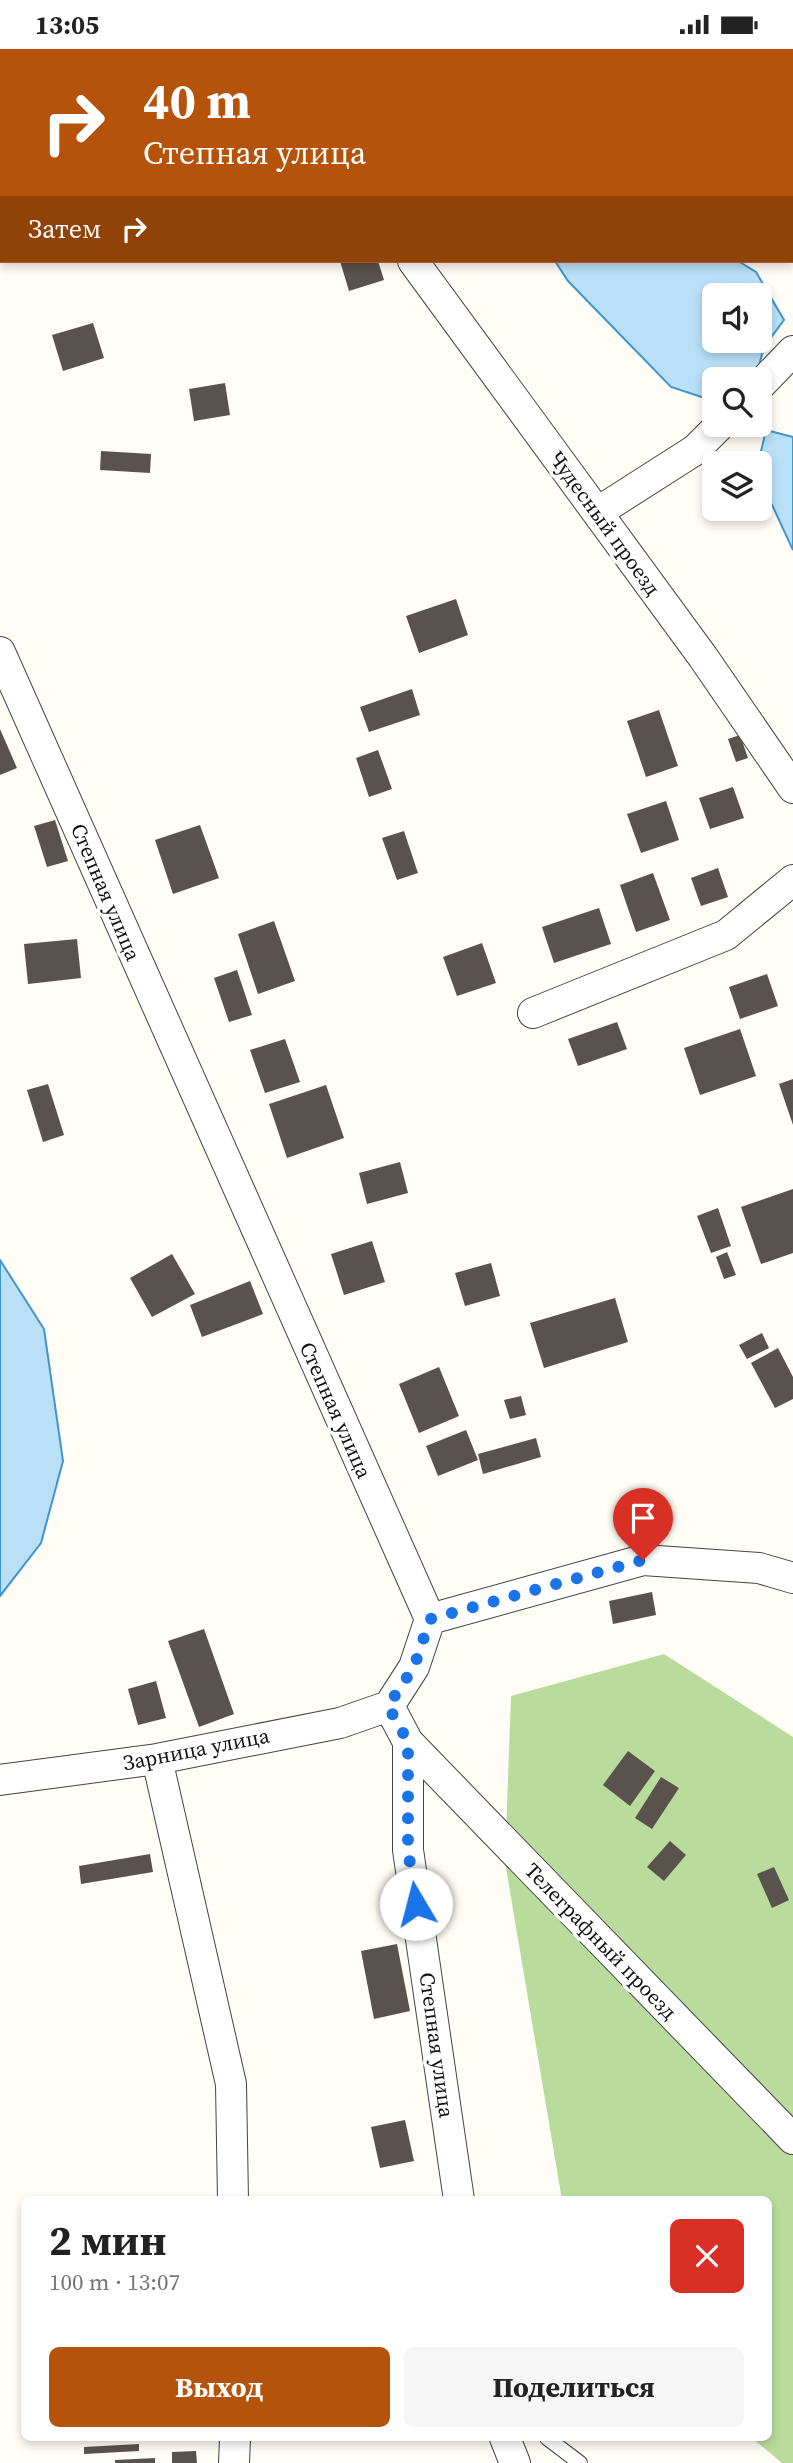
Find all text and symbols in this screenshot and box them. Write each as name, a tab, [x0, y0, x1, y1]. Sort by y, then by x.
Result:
text: 13:05	[35, 7, 99, 43]
text: 40 m	[143, 67, 251, 134]
icon: right	[28, 77, 119, 168]
text: Степная улица	[143, 131, 366, 175]
icon: right	[115, 210, 153, 248]
text: Затем	[28, 211, 101, 247]
map controls	[702, 283, 772, 521]
button: sound	[702, 283, 772, 353]
button: search	[702, 367, 772, 437]
street label: Чудесный проезд	[543, 445, 667, 601]
button: layers	[702, 451, 772, 521]
street label: Степная улица	[64, 819, 148, 965]
street label: Степная улица	[293, 1337, 379, 1483]
pin	[613, 1488, 673, 1560]
icon: arrive	[624, 1499, 662, 1537]
street label: Зарница улица	[120, 1721, 272, 1777]
street label: Телеграфный проезд	[518, 1856, 684, 2026]
position arrow	[379, 1867, 453, 1941]
street label: Степная улица	[412, 1970, 462, 2120]
text: 2 мин	[49, 2211, 166, 2269]
button: close	[670, 2219, 744, 2293]
text: 100 m · 13:07	[49, 2266, 180, 2298]
button: Выход	[49, 2347, 390, 2427]
button: Поделиться	[404, 2347, 744, 2427]

